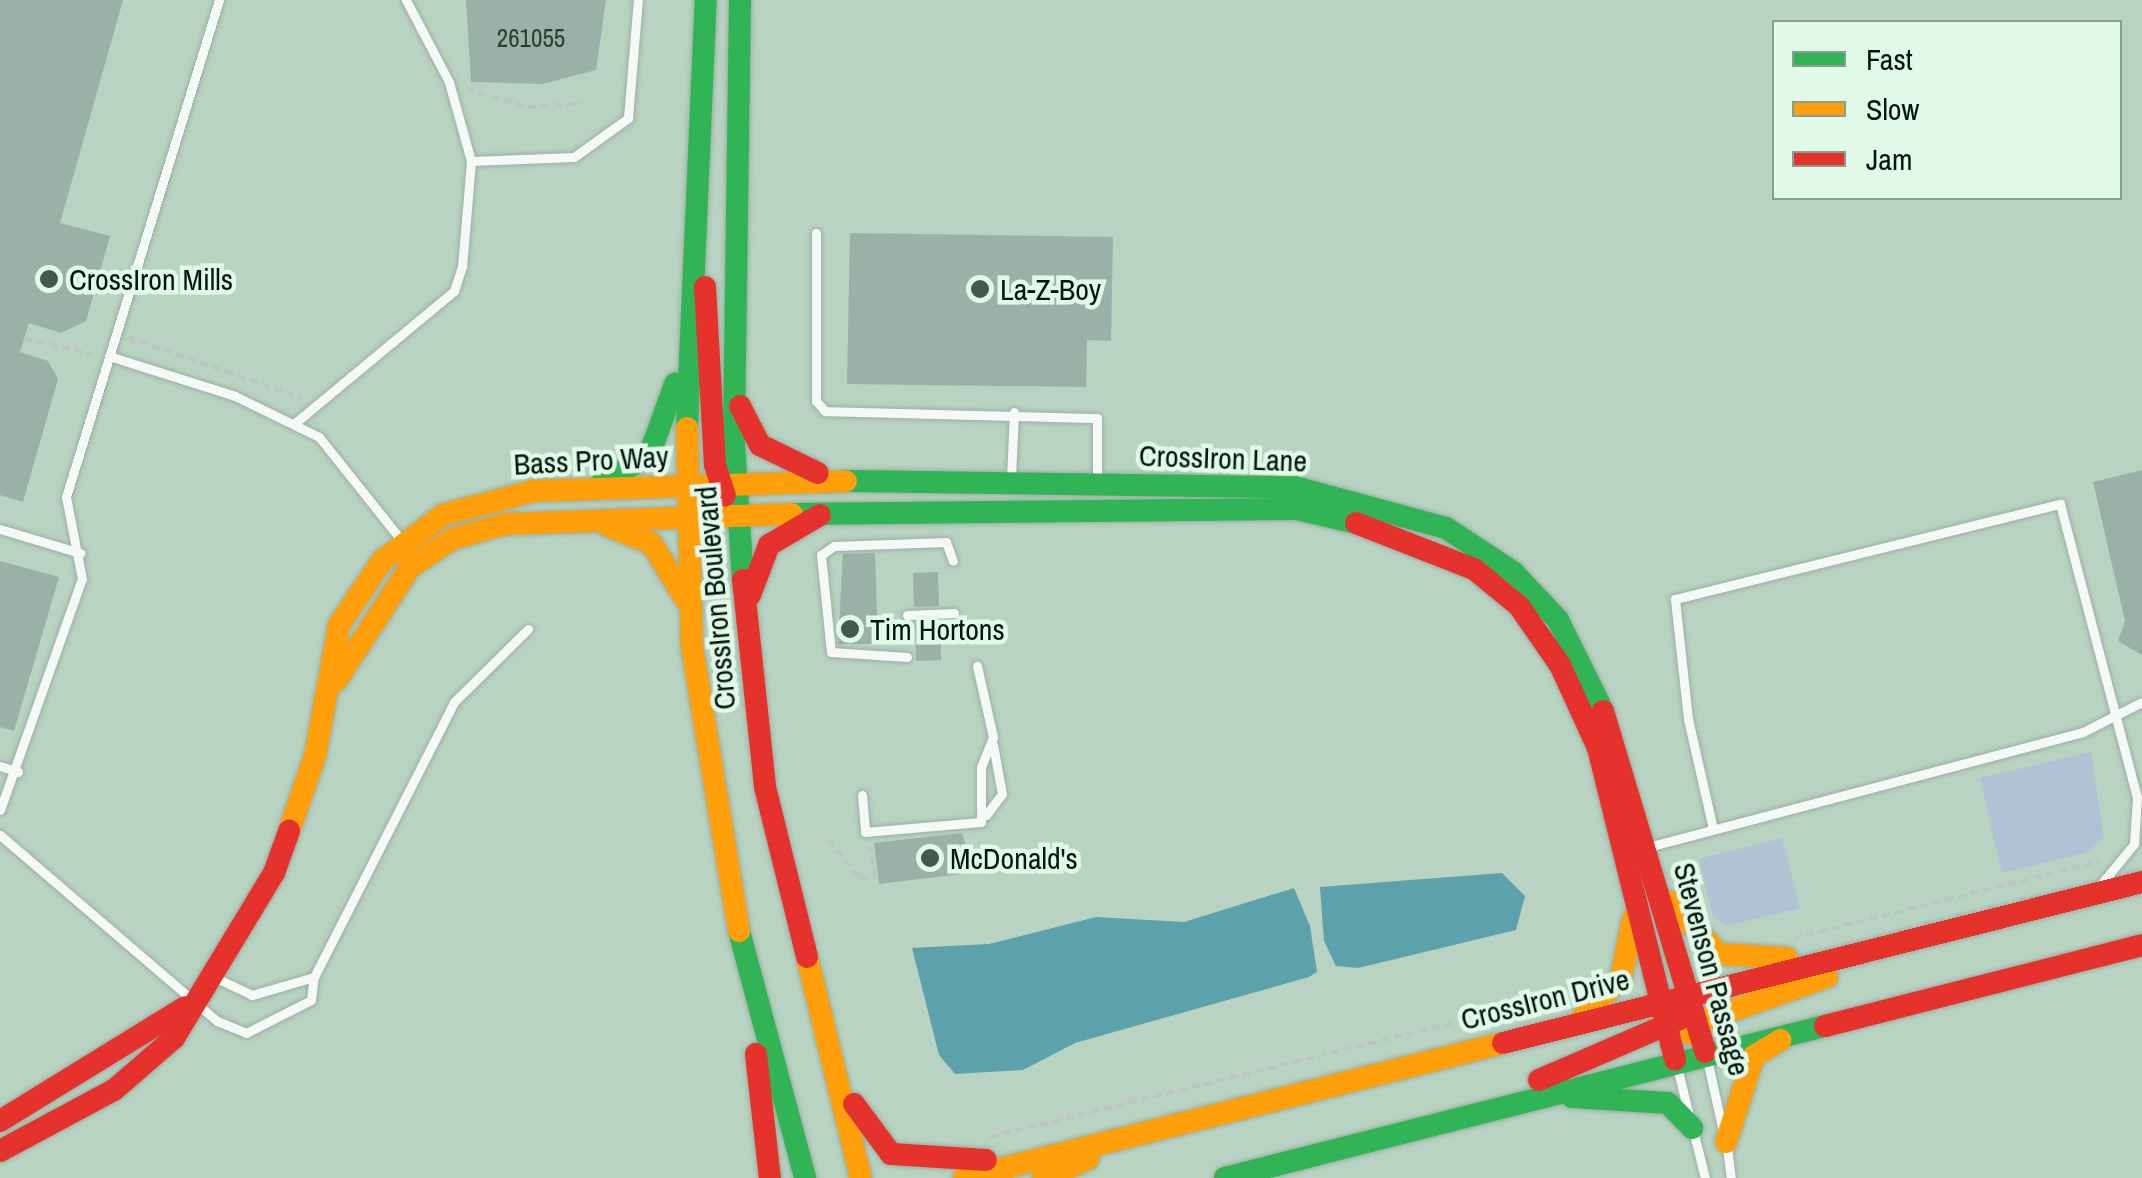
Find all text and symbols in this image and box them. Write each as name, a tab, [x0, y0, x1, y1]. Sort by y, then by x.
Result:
legend	[1772, 20, 2122, 200]
house number: 261055	[497, 23, 565, 53]
text: Fast	[1866, 39, 1913, 79]
text: Slow	[1866, 89, 1919, 129]
text: Jam	[1866, 139, 1912, 179]
place label: CrossIron Mills	[69, 261, 233, 297]
marker: CrossIron Mills	[38, 268, 60, 290]
place label: La-Z-Boy	[1000, 271, 1101, 307]
marker: La-Z-Boy	[969, 278, 991, 300]
street label: CrossIron Lane	[1138, 437, 1308, 479]
street label: Bass Pro Way	[513, 438, 669, 482]
street label: CrossIron Boulevard	[687, 485, 743, 711]
place label: Tim Hortons	[870, 611, 1005, 647]
marker: Tim Hortons	[839, 618, 861, 640]
place label: McDonald's	[950, 840, 1078, 876]
marker: McDonald's	[919, 847, 941, 869]
street label: Stevenson Passage	[1666, 859, 1758, 1079]
street label: CrossIron Drive	[1457, 961, 1633, 1037]

